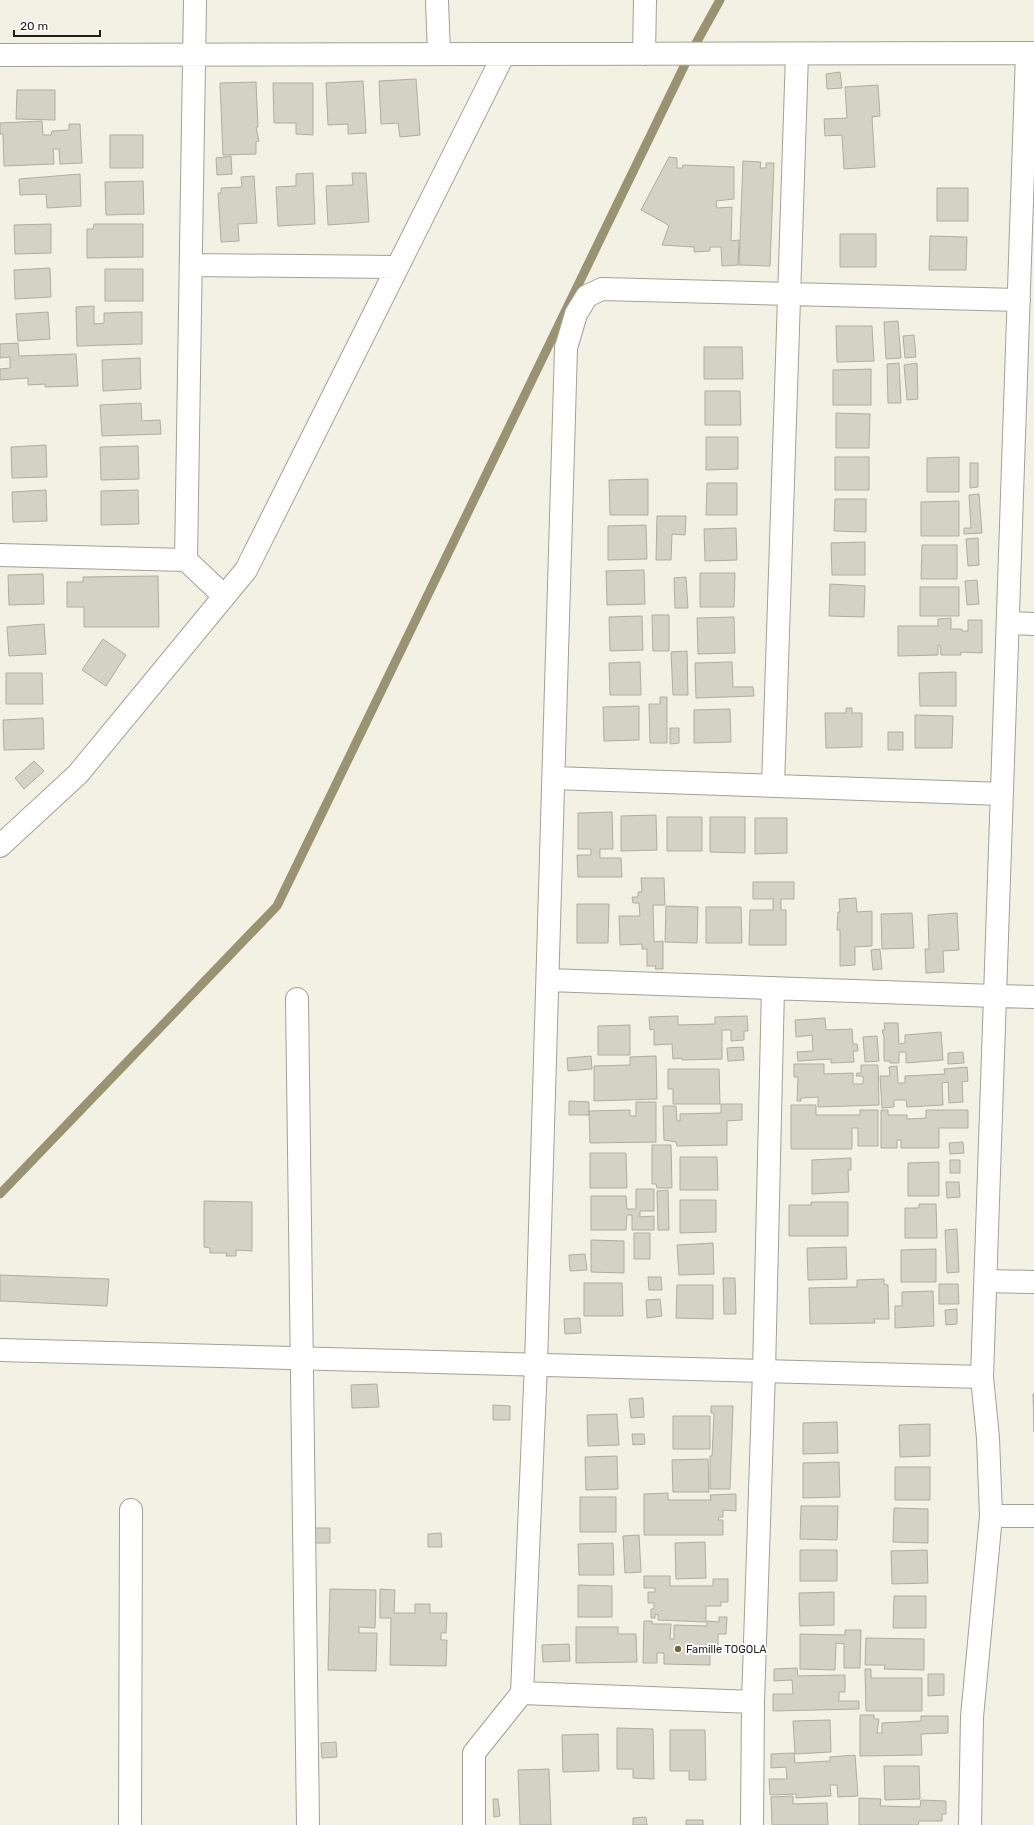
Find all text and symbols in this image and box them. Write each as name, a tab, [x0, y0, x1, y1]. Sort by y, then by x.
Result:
scale bar	[14, 12, 100, 38]
text: 20 m	[20, 19, 48, 33]
place label: Famille TOGOLA	[686, 1643, 767, 1656]
marker: Famille TOGOLA	[673, 1644, 683, 1654]

